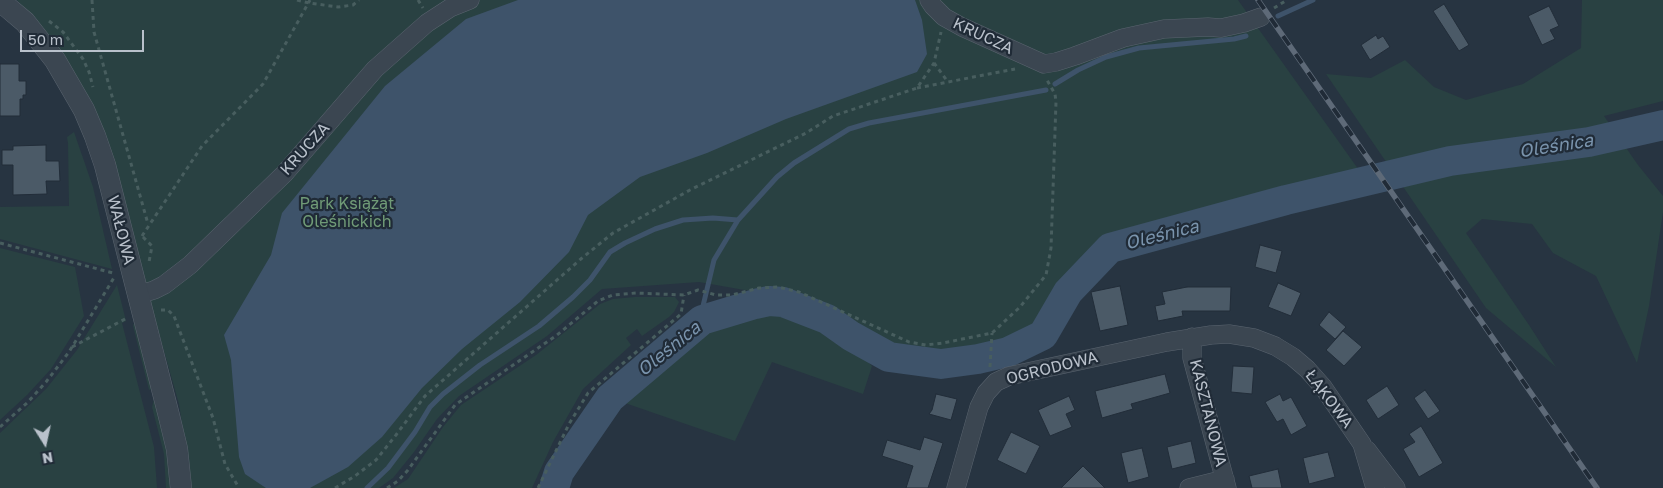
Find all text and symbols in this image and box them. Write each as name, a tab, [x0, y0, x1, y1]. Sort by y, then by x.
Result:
street label: KRUCZA	[950, 14, 1016, 58]
scale bar	[22, 20, 146, 52]
text: 50 m	[28, 30, 63, 48]
street label: KRUCZA	[276, 119, 334, 179]
water label: Oleśnica	[1517, 129, 1595, 163]
street label: WAŁOWA	[103, 193, 139, 267]
park label: Park Książąt Oleśnickich	[300, 194, 394, 232]
water label: Oleśnica	[1123, 215, 1201, 255]
water label: Oleśnica	[633, 317, 705, 381]
street label: OGRODOWA	[1004, 347, 1100, 389]
street label: KASZTANOWA	[1185, 357, 1231, 469]
street label: ŁĄKOWA	[1301, 366, 1357, 432]
north arrow	[20, 418, 70, 468]
text: N	[41, 449, 54, 468]

